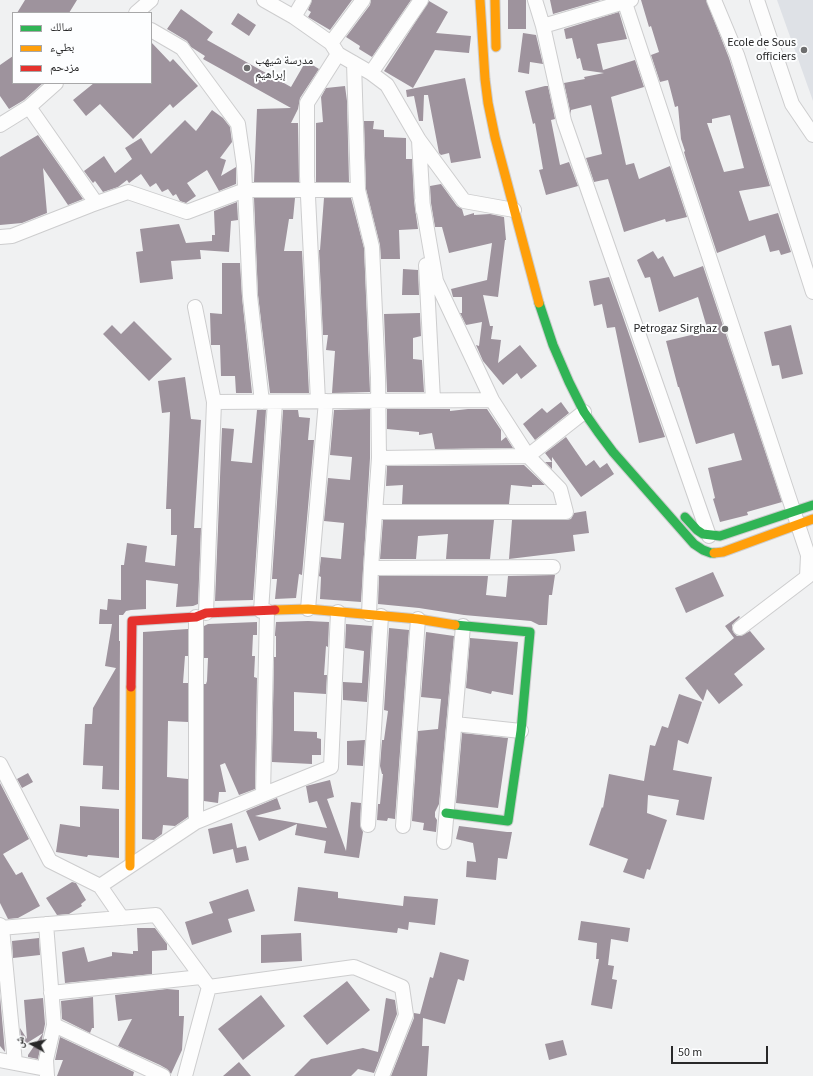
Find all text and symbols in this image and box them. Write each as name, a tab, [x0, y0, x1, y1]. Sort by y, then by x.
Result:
legend	[12, 12, 152, 84]
text: سالك	[50, 19, 72, 36]
place label: Ecole de Sous officiers	[727, 36, 796, 64]
text: بطيء	[50, 39, 74, 56]
marker: Ecole de Sous officiers	[799, 45, 809, 55]
place label: مدرسة شيهب إبراهيم	[255, 54, 313, 82]
text: مزدحم	[50, 59, 79, 76]
marker: مدرسة شيهب إبراهيم	[242, 63, 252, 73]
place label: Petrogaz Sirghaz	[634, 322, 717, 336]
marker: Petrogaz Sirghaz	[720, 324, 730, 334]
north arrow	[12, 1024, 52, 1064]
text: ش	[11, 1035, 28, 1049]
scale bar	[673, 1038, 770, 1064]
text: 50 m	[678, 1044, 702, 1061]

